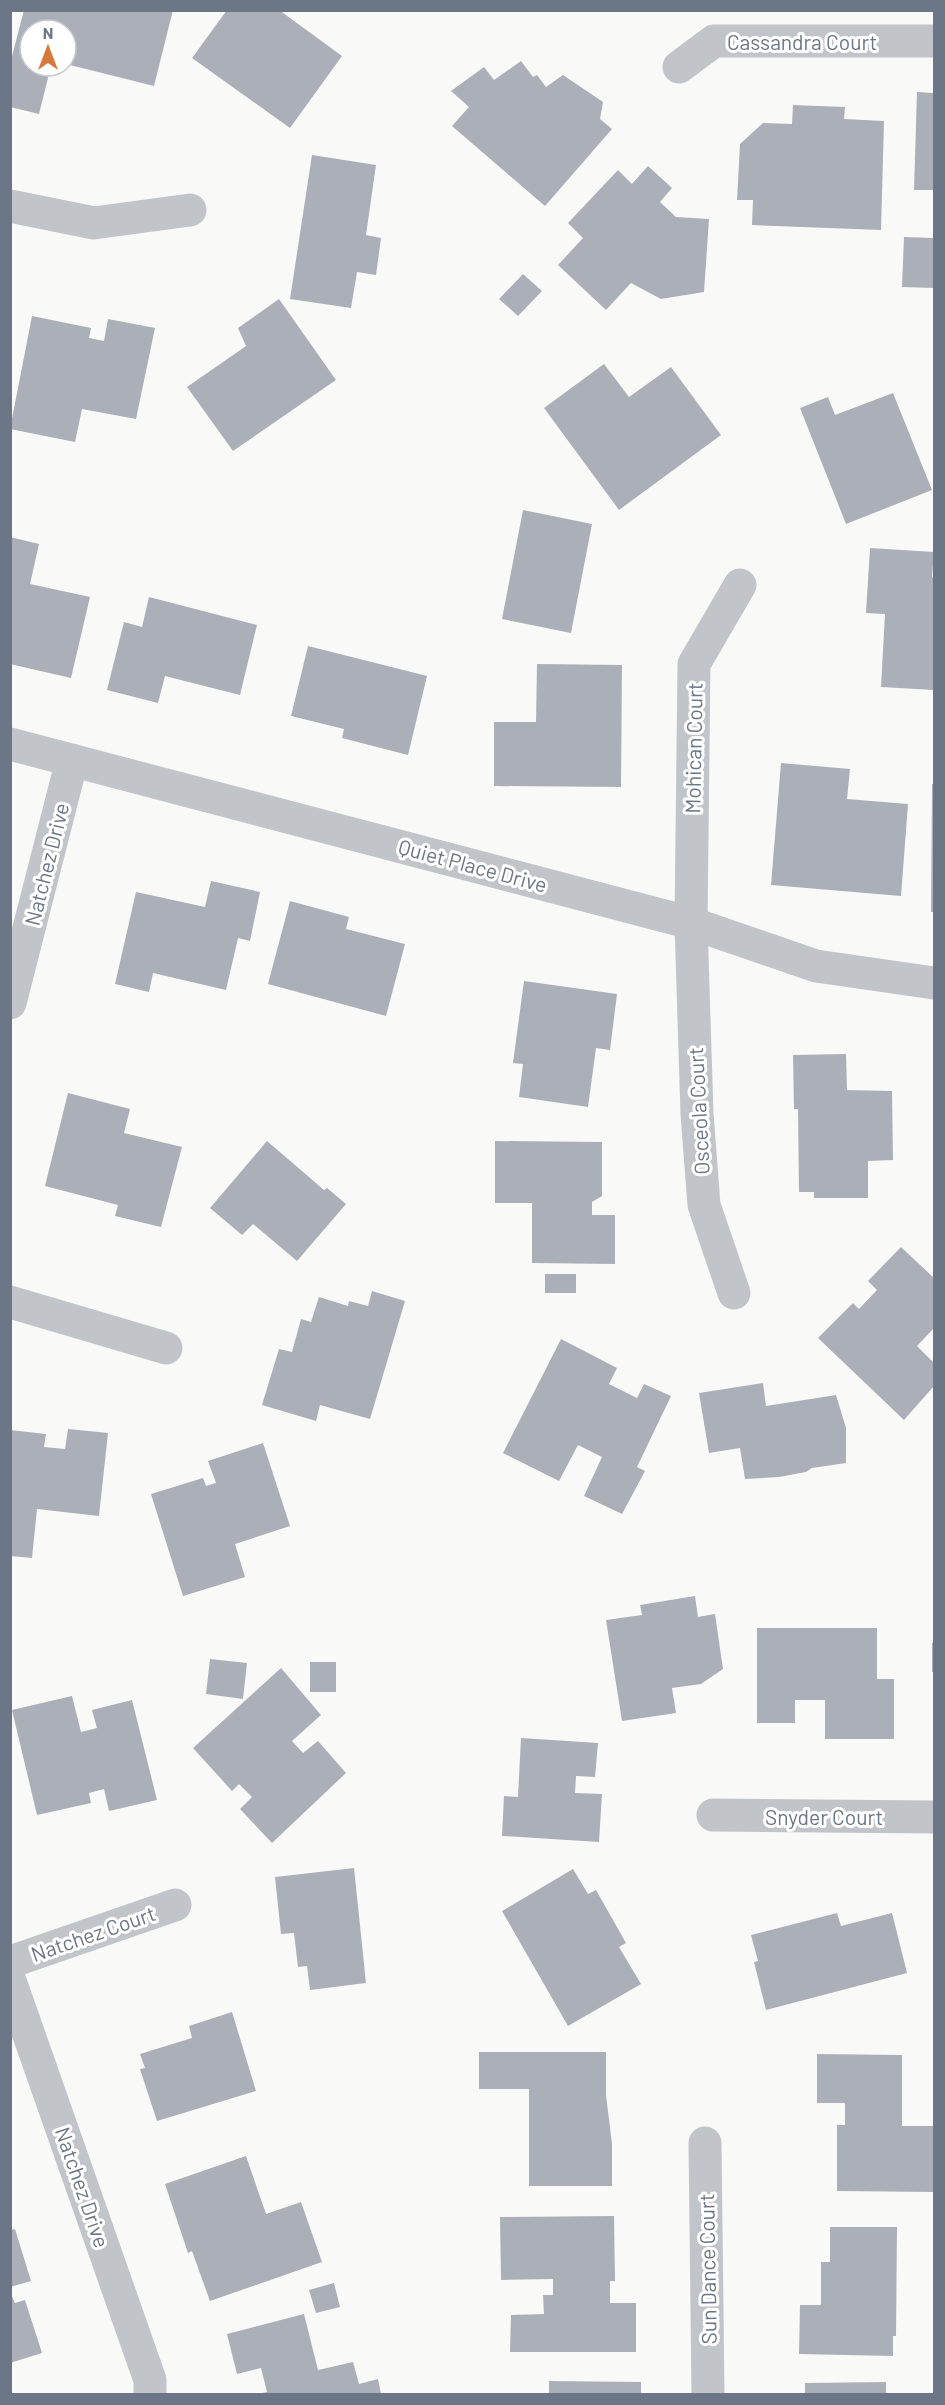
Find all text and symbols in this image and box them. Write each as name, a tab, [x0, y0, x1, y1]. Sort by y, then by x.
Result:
north arrow	[18, 18, 78, 78]
text: N	[43, 23, 53, 42]
street label: Cassandra Court	[727, 29, 877, 54]
street label: Mohican Court	[679, 682, 707, 814]
street label: Natchez Drive	[19, 800, 73, 928]
street label: Quiet Place Drive	[396, 833, 550, 897]
street label: Osceola Court	[682, 1047, 714, 1175]
street label: Snyder Court	[765, 1804, 883, 1829]
street label: Natchez Court	[27, 1900, 159, 1966]
street label: Natchez Drive	[51, 2123, 115, 2251]
street label: Sun Dance Court	[693, 2193, 721, 2345]

